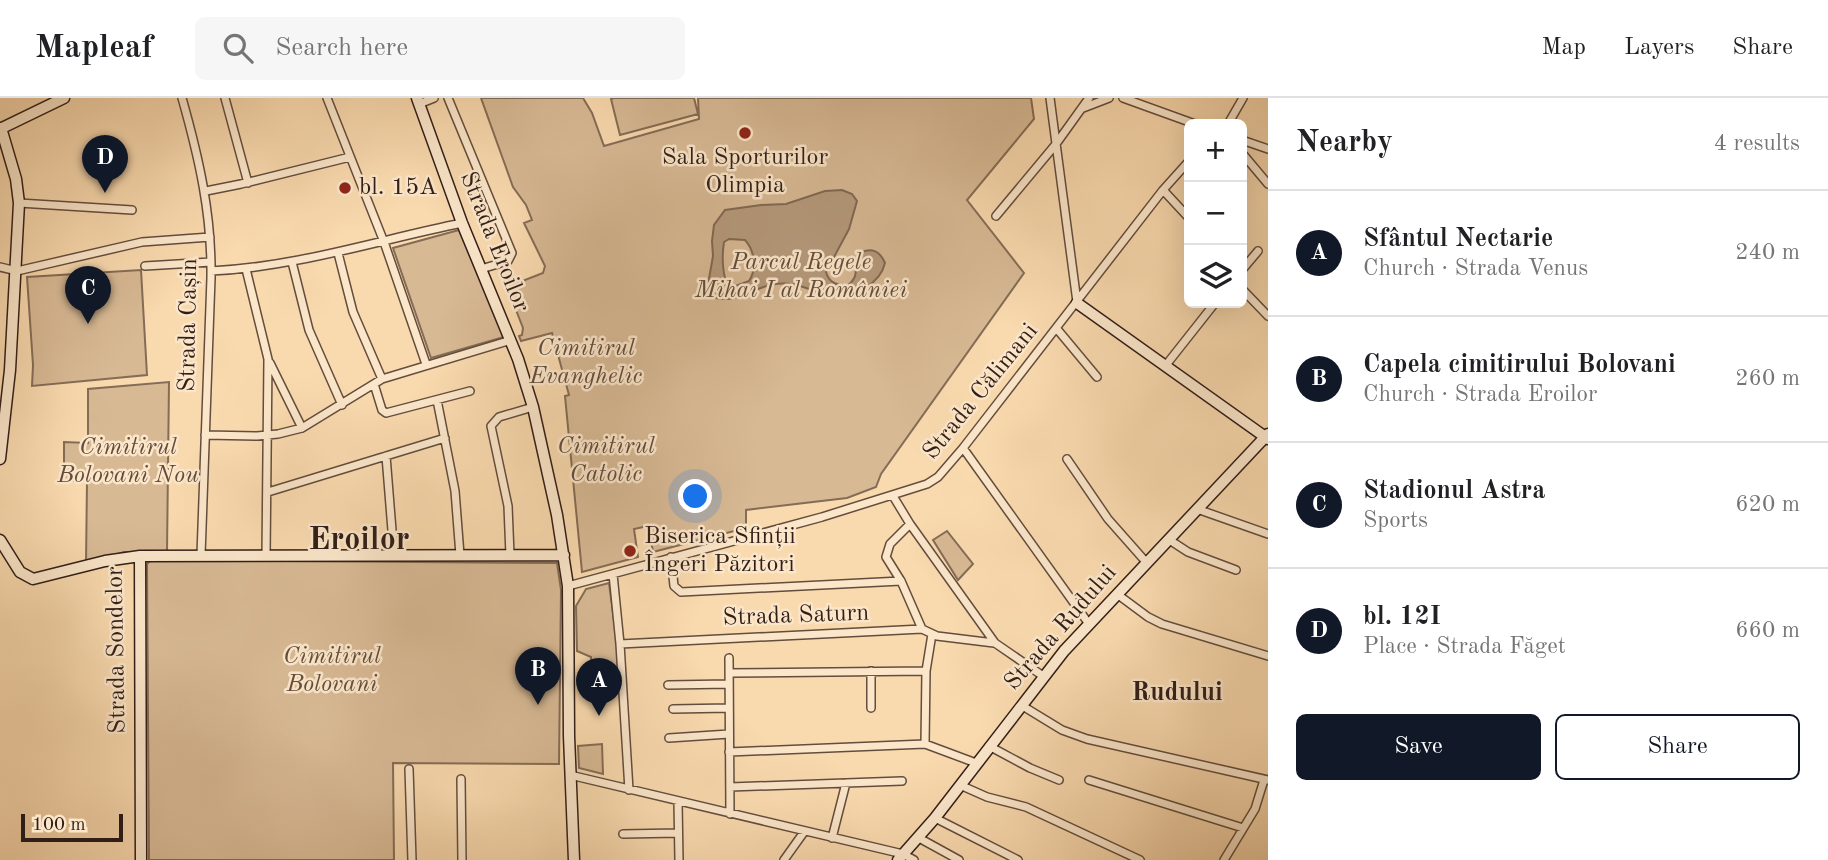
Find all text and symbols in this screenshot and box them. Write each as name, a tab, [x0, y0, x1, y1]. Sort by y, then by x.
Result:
search box	[195, 17, 685, 80]
icon: search	[219, 29, 257, 67]
text: Mapleaf	[35, 32, 153, 65]
text: Search here	[275, 35, 408, 61]
text: Map	[1542, 36, 1586, 60]
text: Layers	[1624, 36, 1694, 60]
text: Share	[1732, 36, 1793, 60]
map controls	[1184, 119, 1247, 308]
button: +	[1184, 119, 1247, 182]
marker: Sala Sporturilor Olimpia	[737, 125, 753, 141]
text: Nearby	[1296, 128, 1393, 158]
text: 4 results	[1714, 132, 1800, 155]
pin: D	[82, 135, 128, 193]
place label: Sala Sporturilor Olimpia	[662, 146, 828, 198]
street label: Strada Eroilor	[455, 168, 533, 316]
place label: bl. 15A	[359, 176, 437, 200]
marker: bl. 15A	[337, 180, 353, 196]
button: −	[1184, 182, 1247, 245]
text: Sfântul Nectarie	[1363, 226, 1553, 252]
text: A	[1310, 241, 1328, 264]
text: 240 m	[1735, 241, 1800, 264]
button: layers	[1184, 245, 1247, 308]
park label: Parcul Regele Mihai I al României	[694, 251, 907, 303]
text: Church · Strada Venus	[1363, 257, 1588, 280]
street label: Strada Cașin	[176, 258, 202, 392]
pin: C	[65, 266, 111, 324]
street label: Strada Călimani	[919, 319, 1043, 465]
park label: Cimitirul Evanghelic	[528, 337, 643, 389]
text: Capela cimitirului Bolovani	[1363, 352, 1676, 378]
text: B	[1311, 367, 1327, 390]
text: 260 m	[1735, 367, 1800, 390]
text: Church · Strada Eroilor	[1363, 383, 1597, 406]
park label: Cimitirul Catolic	[557, 435, 655, 487]
park label: Cimitirul Bolovani Nou	[56, 436, 199, 488]
text: Stadionul Astra	[1363, 478, 1545, 504]
your location	[678, 479, 712, 513]
text: C	[1311, 493, 1327, 516]
text: 620 m	[1735, 493, 1800, 516]
text: Sports	[1363, 509, 1428, 532]
district label: Eroilor	[308, 525, 410, 557]
place label: Biserica Sfinții Îngeri Păzitori	[644, 525, 796, 577]
marker: Biserica Sfinții Îngeri Păzitori	[622, 543, 638, 559]
street label: Strada Rudului	[1000, 561, 1122, 695]
street label: Strada Sondelor	[104, 566, 130, 734]
street label: Strada Saturn	[722, 601, 870, 631]
text: bl. 12I	[1363, 604, 1441, 630]
text: D	[1310, 619, 1328, 642]
text: 660 m	[1735, 619, 1800, 642]
text: Place · Strada Făget	[1363, 635, 1566, 658]
park label: Cimitirul Bolovani	[283, 645, 381, 697]
pin: B	[515, 647, 561, 705]
pin: A	[576, 658, 622, 716]
district label: Rudului	[1131, 680, 1223, 706]
button: Save	[1296, 714, 1541, 780]
button: Share	[1555, 714, 1800, 780]
scale bar	[21, 811, 122, 843]
text: 100 m	[32, 816, 85, 835]

